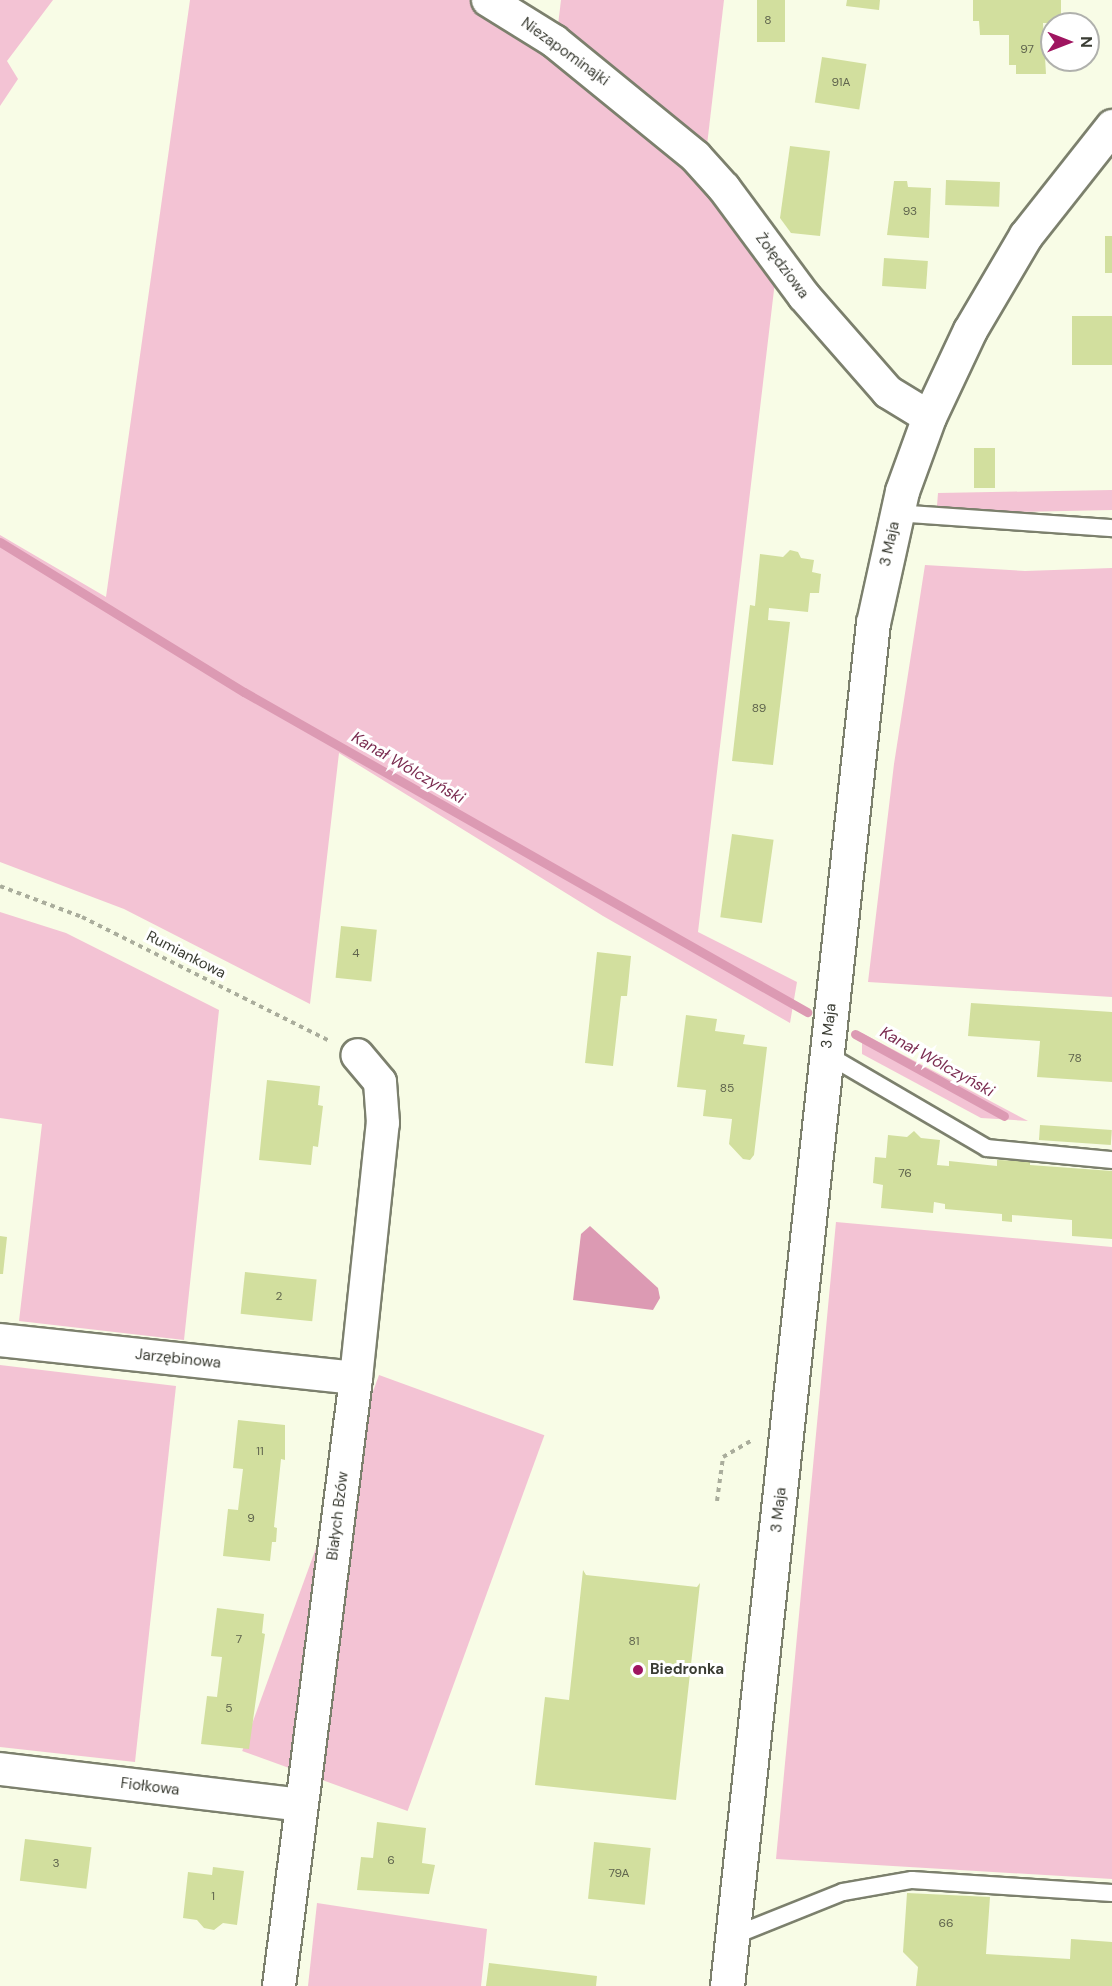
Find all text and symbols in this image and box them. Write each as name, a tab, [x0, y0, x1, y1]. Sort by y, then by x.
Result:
north arrow	[1040, 12, 1100, 72]
street label: Niezapominajki	[518, 14, 612, 90]
house number: 8	[764, 14, 772, 28]
text: N	[1076, 36, 1097, 48]
house number: 97	[1020, 43, 1034, 57]
house number: 91A	[831, 76, 851, 90]
house number: 93	[903, 205, 917, 219]
street label: Żołędziowa	[752, 230, 812, 302]
street label: 3 Maja	[876, 520, 904, 568]
house number: 89	[752, 702, 766, 716]
water label: Kanał Wólczyński	[348, 728, 468, 808]
street label: Rumiankowa	[144, 927, 228, 983]
house number: 4	[352, 947, 360, 961]
street label: 3 Maja	[818, 1002, 840, 1050]
water label: Kanał Wólczyński	[877, 1023, 997, 1101]
house number: 78	[1068, 1052, 1082, 1066]
house number: 85	[720, 1082, 734, 1096]
house number: 76	[898, 1167, 912, 1181]
house number: 2	[276, 1290, 282, 1304]
street label: Jarzębinowa	[134, 1346, 222, 1372]
house number: 11	[256, 1445, 264, 1459]
street label: Białych Bzów	[324, 1471, 352, 1561]
street label: 3 Maja	[768, 1486, 790, 1534]
house number: 9	[247, 1512, 255, 1526]
house number: 7	[236, 1633, 242, 1647]
house number: 81	[629, 1635, 639, 1649]
place label: Biedronka	[650, 1661, 724, 1679]
marker: Biedronka	[631, 1663, 645, 1677]
house number: 5	[225, 1702, 233, 1716]
street label: Fiołkowa	[119, 1774, 181, 1800]
house number: 6	[387, 1854, 395, 1868]
house number: 3	[52, 1857, 60, 1871]
house number: 79A	[608, 1867, 630, 1881]
house number: 1	[211, 1890, 215, 1904]
house number: 66	[938, 1917, 954, 1931]

